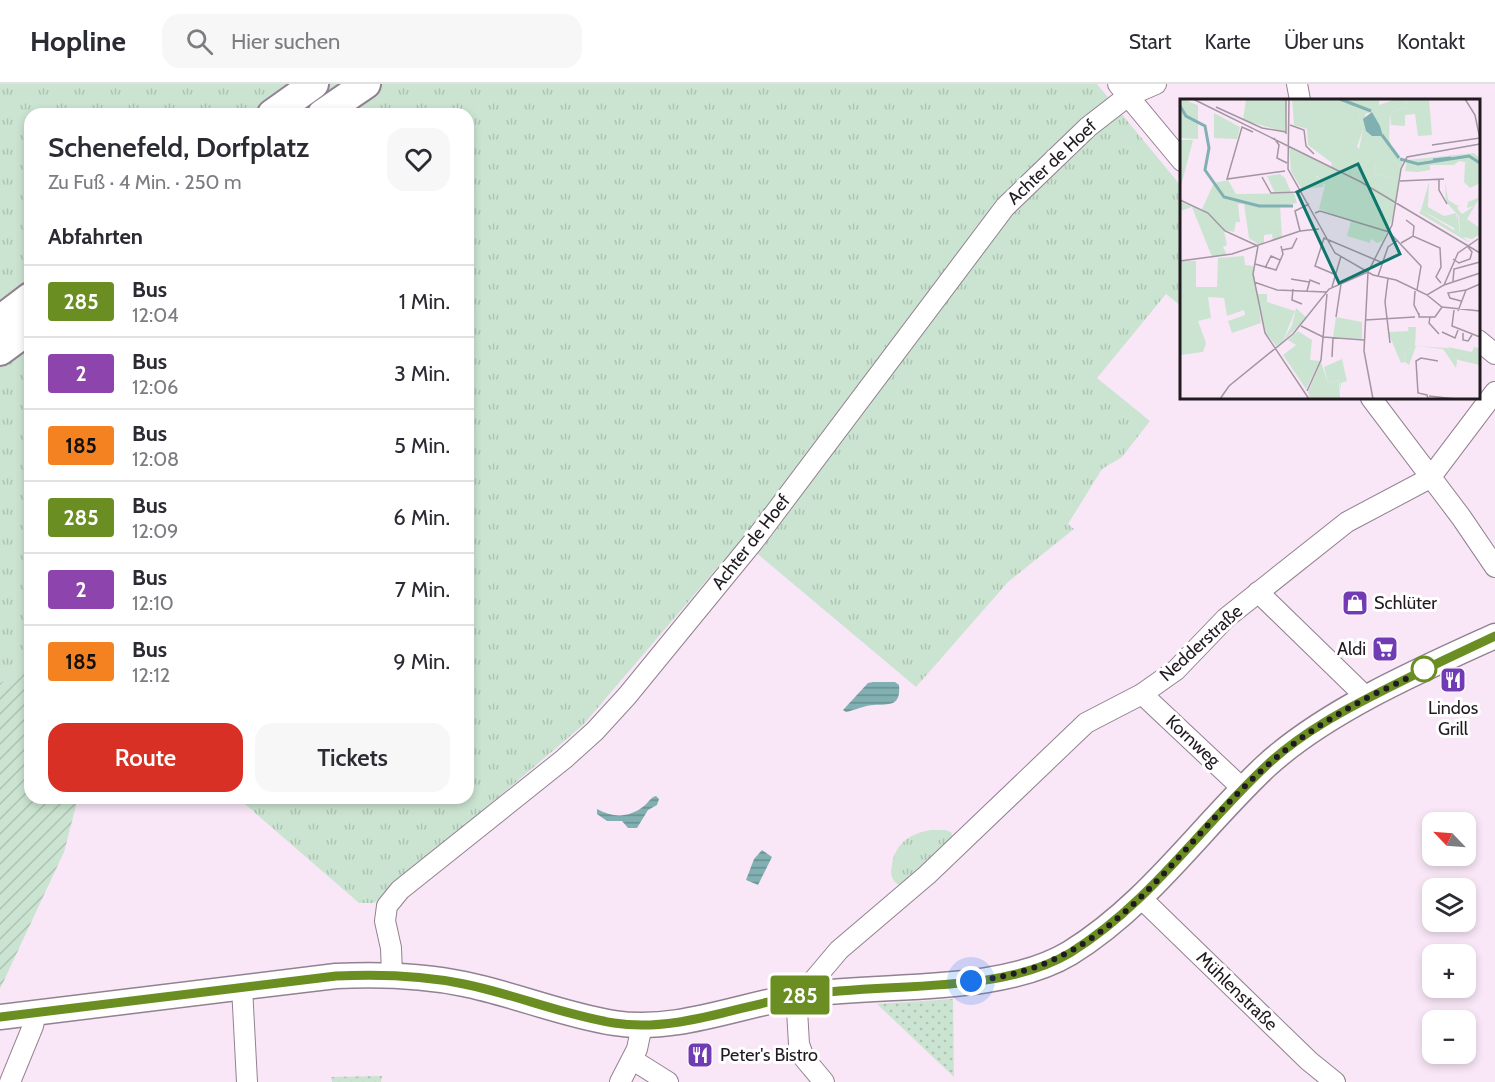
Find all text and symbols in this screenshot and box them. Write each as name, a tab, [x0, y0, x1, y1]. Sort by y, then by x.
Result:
search box	[162, 14, 582, 68]
text: Hopline	[30, 24, 126, 58]
icon: search	[183, 25, 216, 58]
text: Hier suchen	[231, 28, 340, 55]
text: Start	[1129, 29, 1172, 54]
text: Karte	[1205, 29, 1251, 54]
text: Über uns	[1284, 29, 1364, 54]
text: Kontakt	[1397, 29, 1465, 54]
inset map	[1180, 99, 1480, 399]
street label: Achter de Hoef	[1003, 115, 1101, 209]
button: heart	[387, 128, 450, 191]
text: Schenefeld, Dorfplatz	[48, 130, 309, 164]
text: Zu Fuß · 4 Min. · 250 m	[48, 170, 242, 194]
text: Abfahrten	[48, 223, 143, 250]
text: Bus	[132, 276, 167, 303]
text: 1 Min.	[399, 288, 450, 315]
text: 285	[63, 289, 99, 314]
text: 12:04	[132, 303, 179, 327]
text: Bus	[132, 348, 167, 375]
text: 3 Min.	[394, 360, 450, 387]
text: 2	[75, 361, 87, 386]
text: 12:06	[132, 375, 178, 399]
text: Bus	[132, 420, 167, 447]
text: 5 Min.	[394, 432, 450, 459]
text: 185	[65, 433, 97, 458]
text: 12:08	[132, 447, 179, 471]
street label: Achter de Hoef	[707, 490, 795, 594]
text: Bus	[132, 492, 167, 519]
text: 6 Min.	[393, 504, 450, 531]
text: 285	[63, 505, 99, 530]
text: 12:09	[132, 519, 178, 543]
text: Bus	[132, 564, 167, 591]
text: 7 Min.	[395, 576, 450, 603]
text: 2	[75, 577, 87, 602]
shop icon: Schlüter	[1340, 588, 1370, 618]
text: 12:10	[132, 591, 174, 615]
place label: Schlüter	[1374, 592, 1437, 614]
street label: Nedderstraße	[1155, 600, 1247, 686]
supermarket icon: Aldi	[1370, 634, 1400, 664]
text: Bus	[132, 636, 167, 663]
place label: Aldi	[1337, 638, 1366, 660]
text: 9 Min.	[393, 648, 450, 675]
text: 185	[65, 649, 97, 674]
unlabelled marker	[1411, 656, 1437, 682]
text: 12:12	[132, 663, 170, 687]
restaurant icon: Lindos Grill	[1438, 665, 1468, 695]
place label: Lindos Grill	[1428, 697, 1478, 740]
street label: Kornweg	[1161, 710, 1225, 772]
button: Route	[48, 723, 243, 792]
button: Tickets	[255, 723, 450, 792]
north arrow	[1422, 812, 1476, 866]
map controls	[1422, 812, 1476, 1064]
button: layers	[1422, 878, 1476, 932]
button: +	[1422, 944, 1476, 998]
street label: Mühlenstraße	[1192, 947, 1282, 1035]
your location	[956, 966, 986, 996]
line badge: 285	[766, 976, 834, 1014]
text: 285	[782, 983, 818, 1008]
button: −	[1422, 1010, 1476, 1064]
restaurant icon: Peter's Bistro	[685, 1040, 715, 1070]
place label: Peter's Bistro	[720, 1044, 818, 1066]

